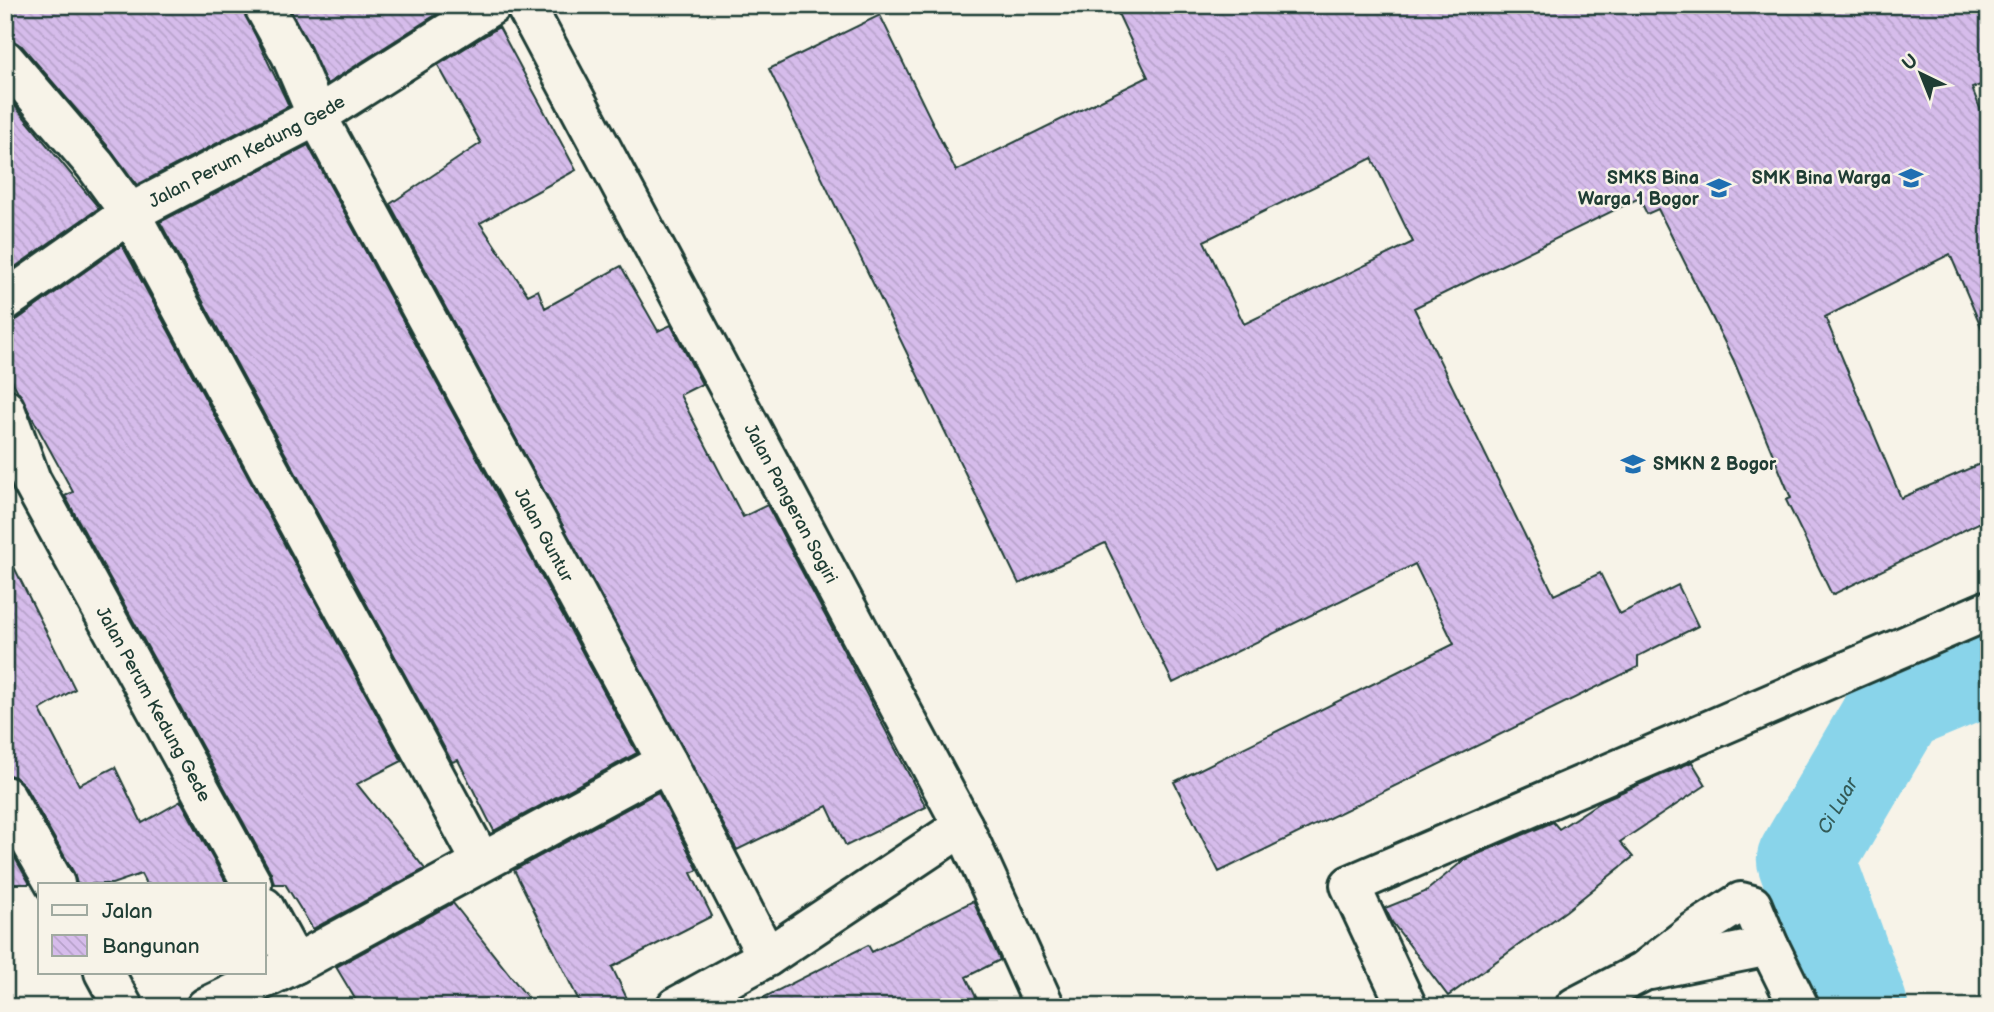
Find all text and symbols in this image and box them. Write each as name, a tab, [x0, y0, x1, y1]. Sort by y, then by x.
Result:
north arrow	[1885, 38, 1955, 108]
text: U	[1898, 50, 1923, 76]
street label: Jalan Perum Kedung Gede	[145, 90, 349, 212]
school or university icon: SMK Bina Warga	[1897, 164, 1925, 192]
place label: SMKS Bina Warga 1 Bogor	[1578, 168, 1700, 210]
place label: SMK Bina Warga	[1752, 168, 1891, 189]
school or university icon: SMKS Bina Warga 1 Bogor	[1705, 174, 1733, 202]
street label: Jalan Pangeran Sogiri	[740, 420, 842, 587]
school or university icon: SMKN 2 Bogor	[1619, 450, 1647, 478]
place label: SMKN 2 Bogor	[1653, 454, 1777, 475]
street label: Jalan Guntur	[510, 484, 578, 586]
street label: Jalan Perum Kedung Gede	[92, 603, 215, 805]
water label: Ci Luar	[1812, 773, 1864, 838]
legend	[38, 883, 266, 974]
text: Jalan	[102, 899, 153, 924]
text: Bangunan	[102, 934, 200, 959]

